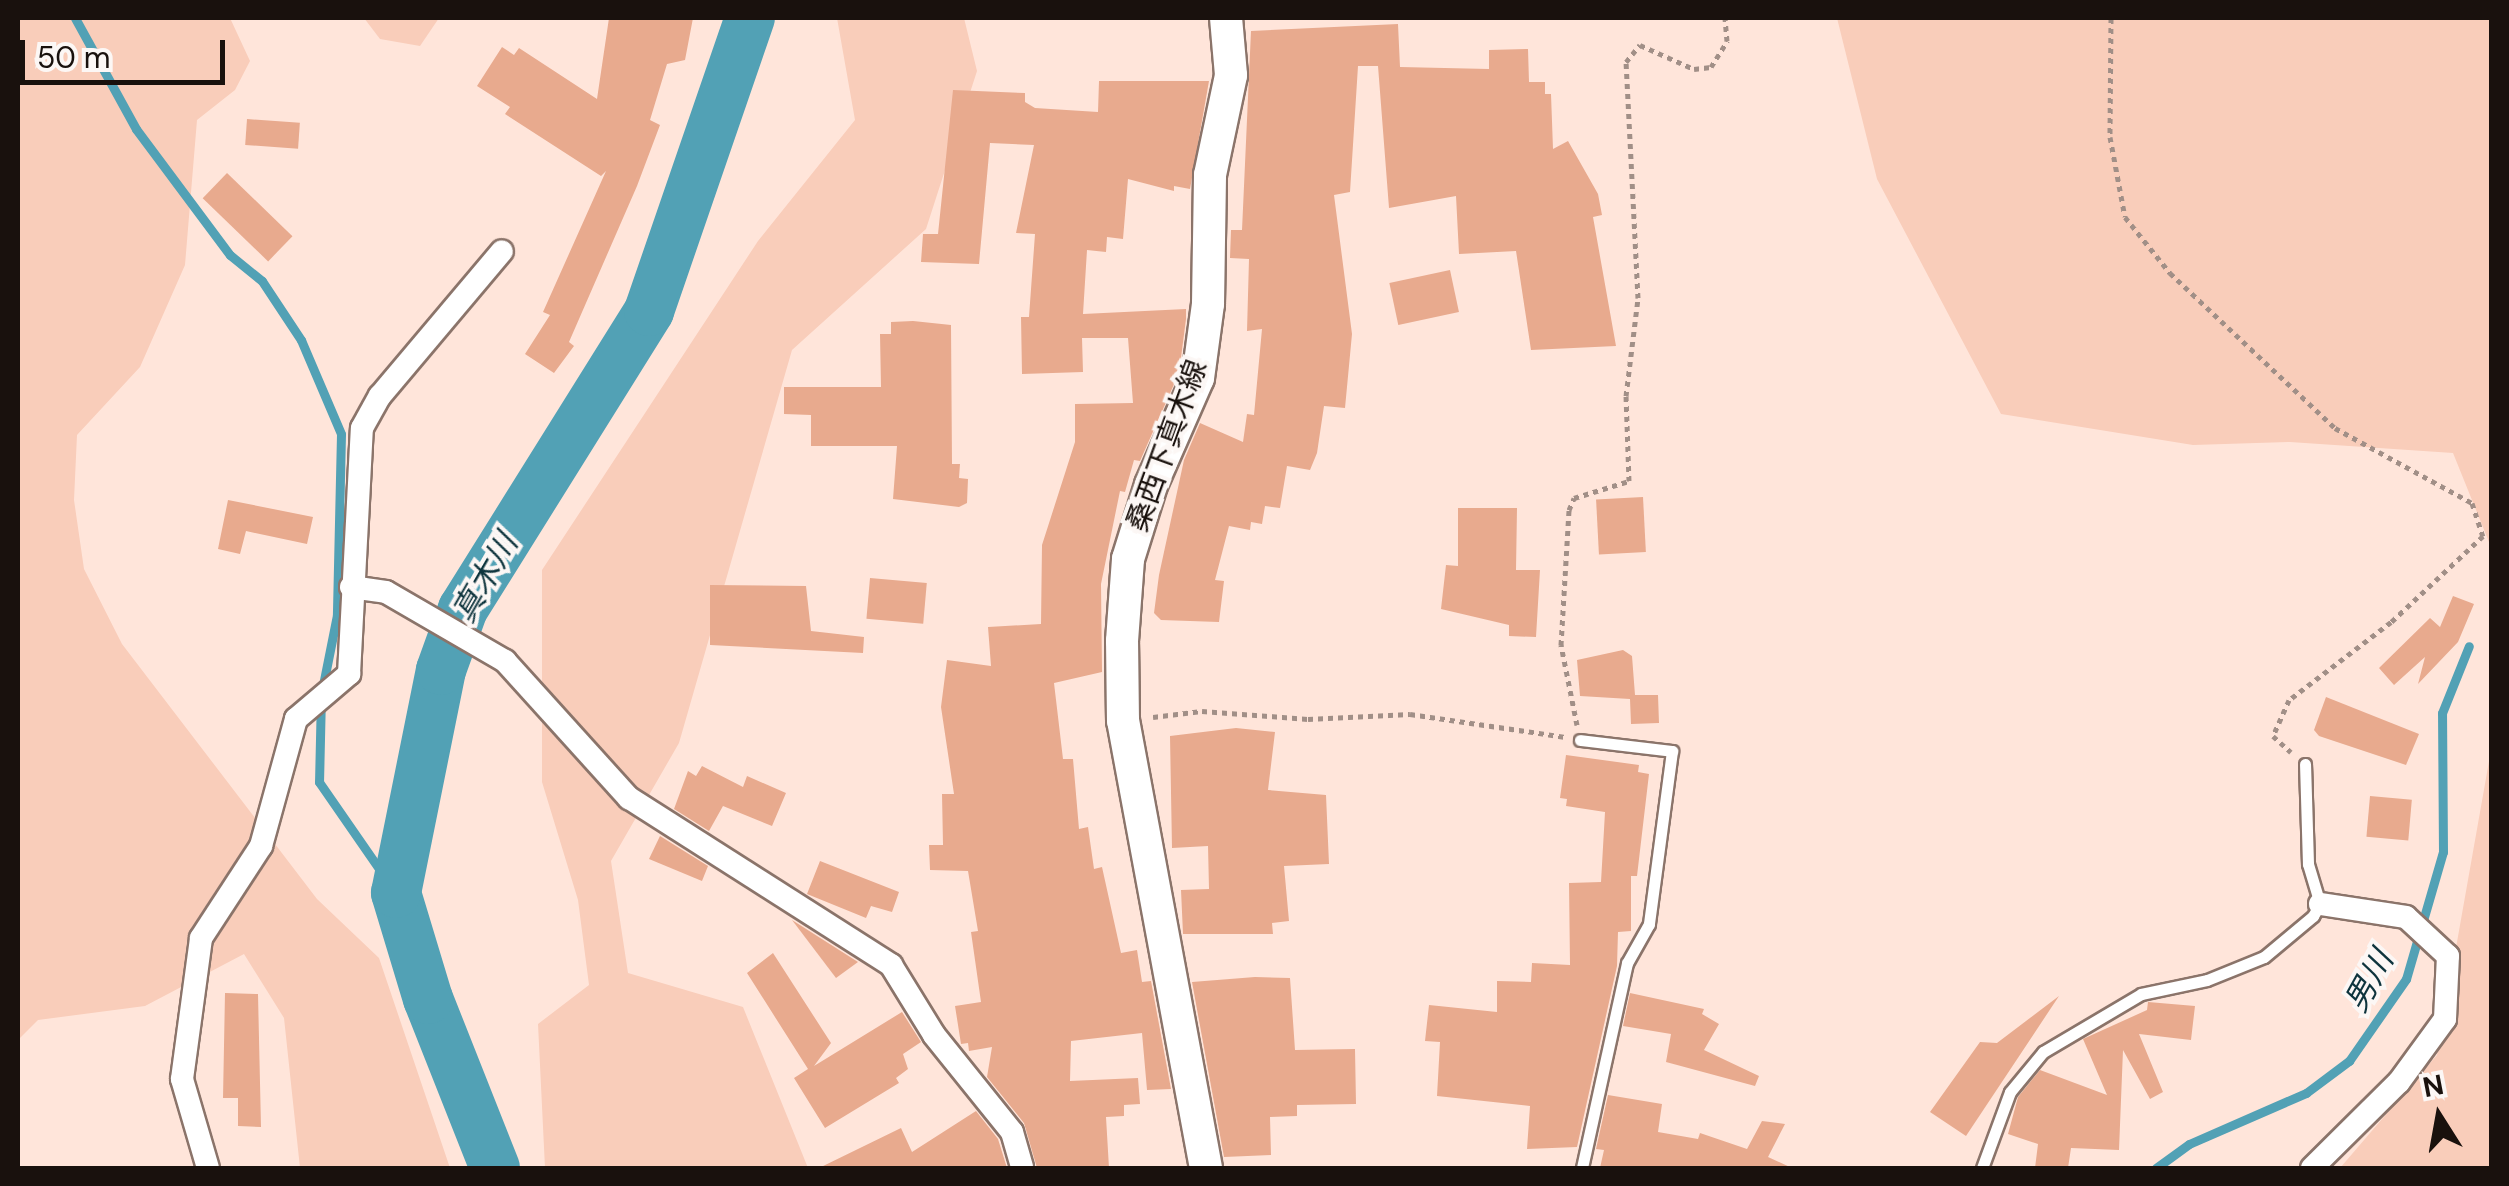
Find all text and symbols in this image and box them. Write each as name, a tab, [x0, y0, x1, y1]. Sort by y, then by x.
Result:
scale bar	[25, 20, 230, 82]
text: 50 m	[37, 38, 111, 77]
street label: 桑西下真木線	[1119, 355, 1215, 537]
water label: 真木川	[444, 527, 526, 629]
water label: 男川	[2337, 944, 2401, 1018]
north arrow	[2389, 1066, 2489, 1166]
text: N	[2420, 1066, 2447, 1106]

